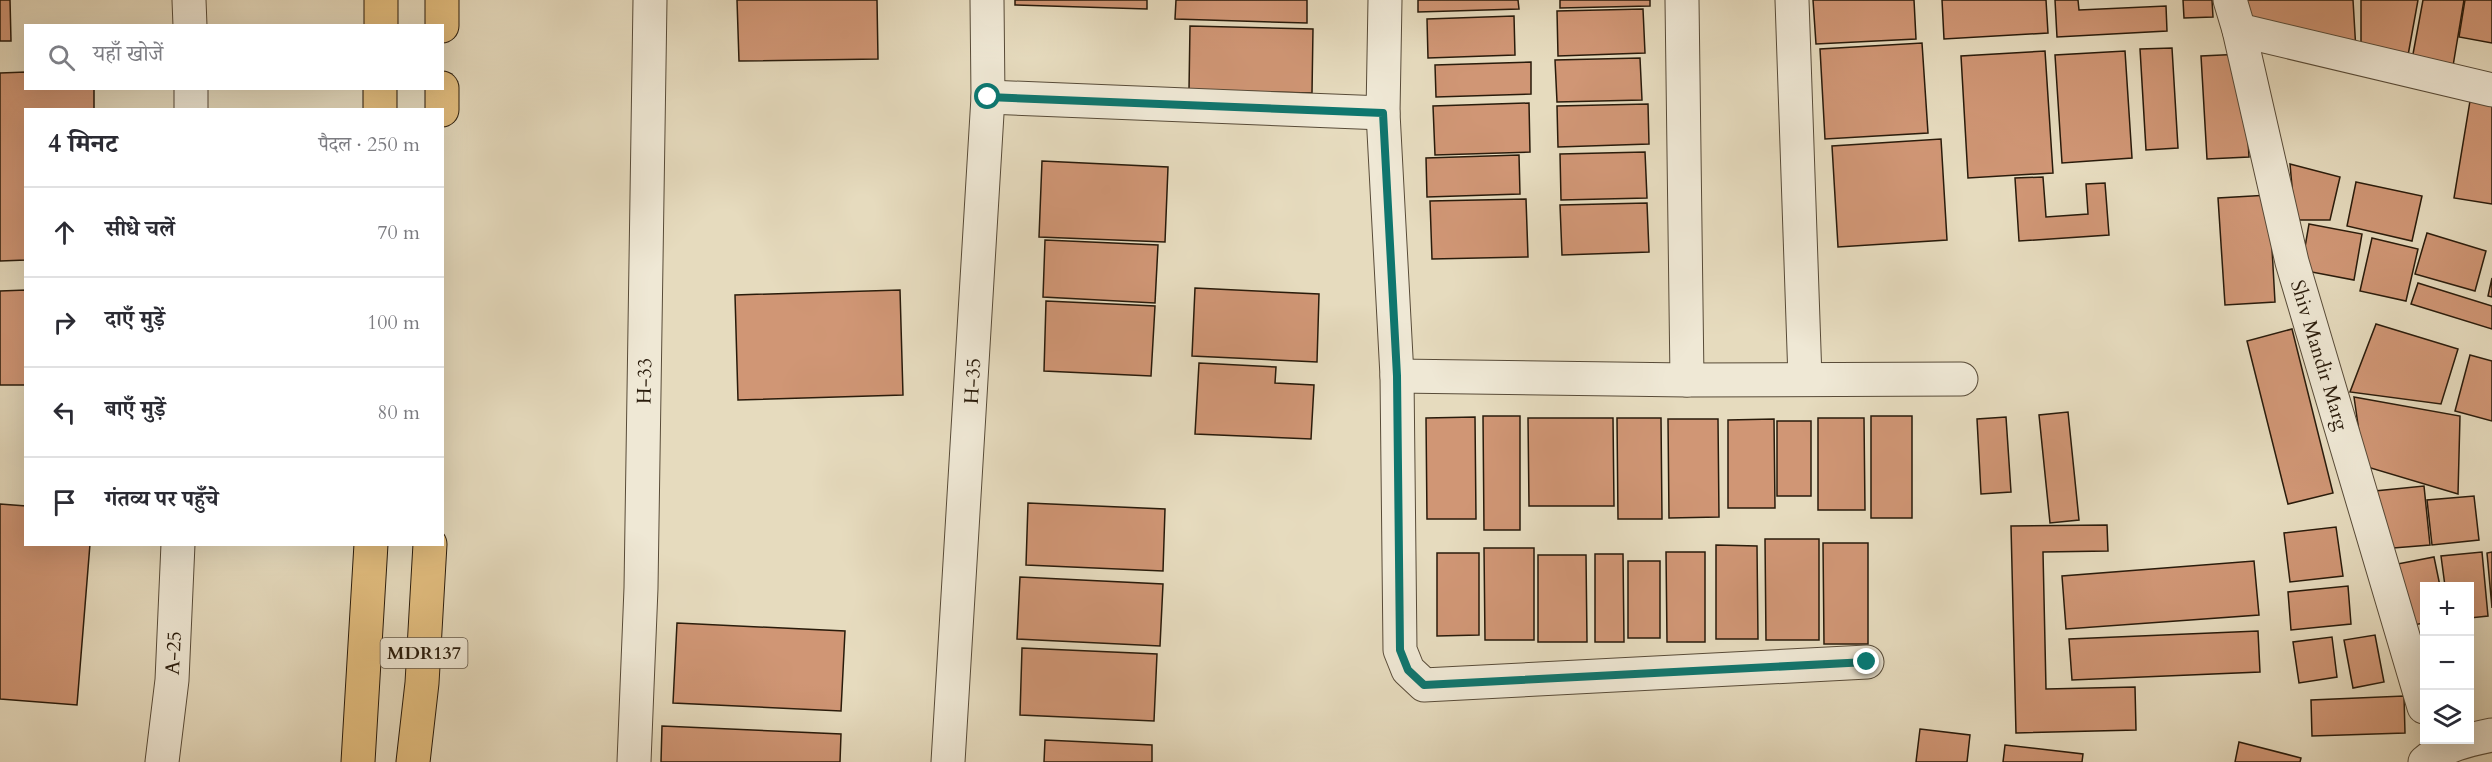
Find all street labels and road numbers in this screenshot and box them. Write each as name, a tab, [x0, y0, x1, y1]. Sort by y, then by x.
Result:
street label: Shiv Mandir Marg	[2284, 277, 2355, 434]
street label: H-35	[958, 357, 987, 405]
street label: H-33	[631, 358, 658, 404]
street label: A-25	[159, 631, 188, 676]
road number: MDR137	[380, 638, 468, 668]

